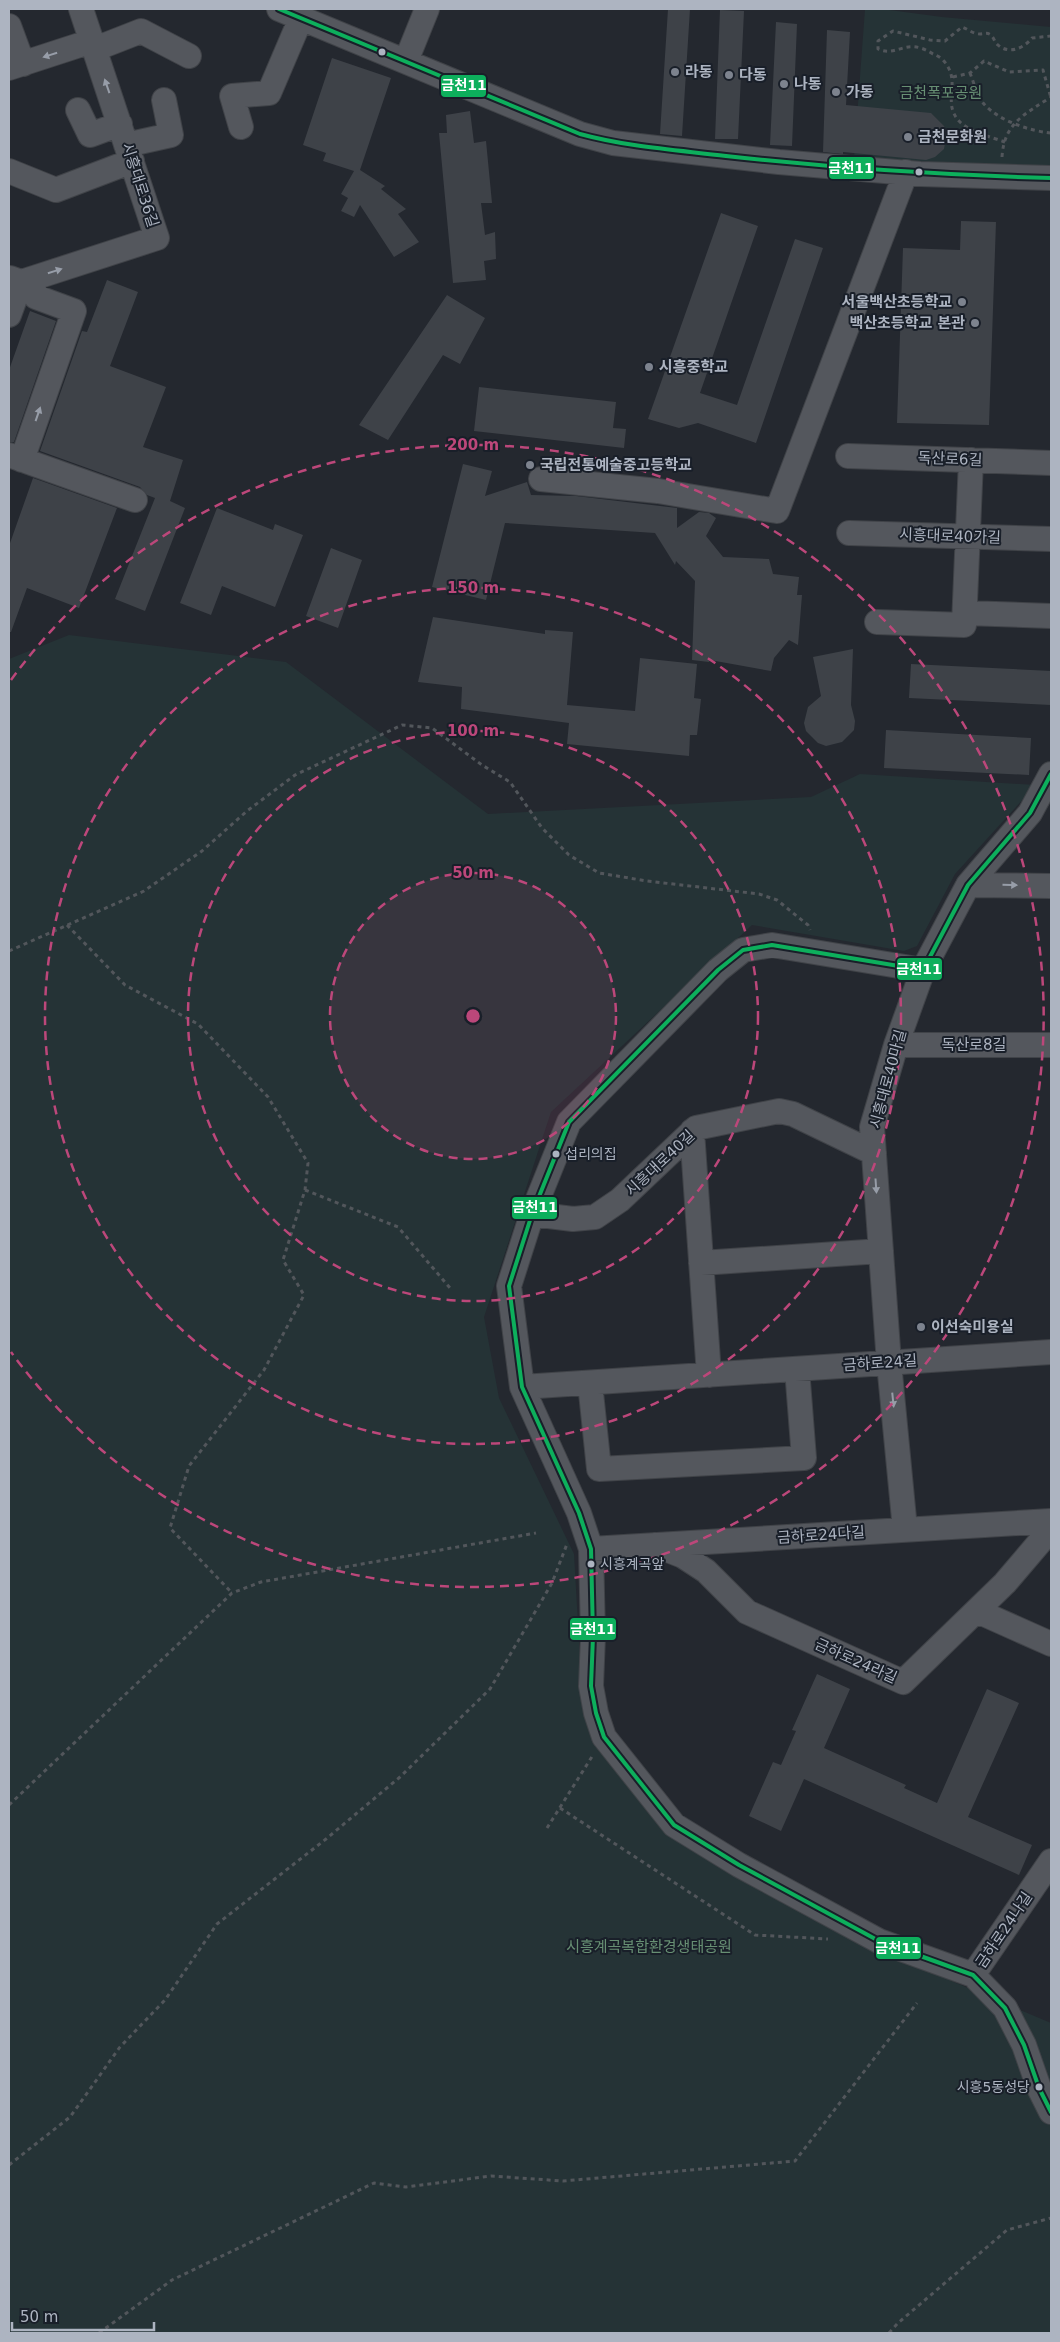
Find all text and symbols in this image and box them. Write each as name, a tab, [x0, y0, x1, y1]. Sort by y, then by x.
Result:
unlabelled marker	[377, 47, 387, 57]
one-way arrow	[43, 52, 58, 59]
place label: 라동	[685, 63, 713, 81]
marker: 라동	[669, 66, 681, 78]
place label: 다동	[739, 66, 767, 84]
marker: 다동	[723, 69, 735, 81]
line badge: 금천11	[440, 74, 487, 98]
place label: 나동	[794, 75, 822, 93]
text: 금천11	[441, 77, 487, 93]
one-way arrow	[103, 78, 110, 93]
marker: 나동	[778, 78, 790, 90]
place label: 가동	[846, 83, 874, 101]
park label: 금천폭포공원	[900, 84, 982, 102]
marker: 가동	[830, 86, 842, 98]
place label: 금천문화원	[918, 128, 987, 146]
marker: 금천문화원	[902, 131, 914, 143]
street label: 시흥대로36길	[118, 140, 162, 230]
line badge: 금천11	[828, 156, 875, 180]
text: 금천11	[828, 160, 874, 176]
unlabelled marker	[914, 167, 924, 177]
one-way arrow	[48, 266, 63, 274]
place label: 서울백산초등학교	[842, 293, 952, 311]
marker: 서울백산초등학교	[956, 296, 968, 308]
place label: 백산초등학교 본관	[849, 314, 965, 332]
marker: 백산초등학교 본관	[969, 317, 981, 329]
place label: 시흥중학교	[659, 358, 728, 376]
marker: 시흥중학교	[643, 361, 655, 373]
one-way arrow	[35, 406, 42, 421]
text: 200 m	[447, 436, 499, 454]
street label: 독산로6길	[917, 449, 983, 469]
place label: 국립전통예술중고등학교	[540, 456, 692, 474]
marker: 국립전통예술중고등학교	[524, 459, 536, 471]
street label: 시흥대로40가길	[899, 525, 1001, 547]
text: 150 m	[447, 579, 499, 597]
text: 100 m	[447, 722, 499, 740]
text: 50 m	[452, 864, 494, 882]
one-way arrow	[1002, 881, 1018, 889]
line badge: 금천11	[896, 957, 943, 981]
text: 금천11	[896, 961, 942, 977]
centre of rings	[464, 1007, 482, 1025]
street label: 시흥대로40마길	[866, 1027, 910, 1131]
street label: 독산로8길	[942, 1036, 1006, 1054]
street label: 시흥대로40길	[622, 1126, 698, 1200]
place label: 섭리의집	[565, 1146, 617, 1162]
marker: 섭리의집	[551, 1149, 561, 1159]
one-way arrow	[873, 1178, 881, 1194]
line badge: 금천11	[511, 1196, 558, 1220]
text: 금천11	[512, 1199, 558, 1215]
place label: 이선숙미용실	[931, 1318, 1014, 1336]
marker: 이선숙미용실	[915, 1321, 927, 1333]
street label: 금하로24길	[842, 1351, 918, 1375]
one-way arrow	[889, 1393, 897, 1409]
street label: 금하로24다길	[776, 1523, 866, 1547]
place label: 시흥계곡앞	[600, 1556, 665, 1572]
marker: 시흥계곡앞	[586, 1559, 596, 1569]
line badge: 금천11	[569, 1617, 617, 1641]
text: 금천11	[570, 1621, 616, 1637]
street label: 금하로24라길	[812, 1635, 900, 1687]
street label: 금하로24나길	[972, 1888, 1036, 1972]
line badge: 금천11	[875, 1936, 922, 1960]
park label: 시흥계곡복합환경생태공원	[566, 1938, 732, 1956]
text: 금천11	[875, 1940, 921, 1956]
place label: 시흥5동성당	[957, 2079, 1030, 2095]
marker: 시흥5동성당	[1034, 2082, 1044, 2092]
scale bar	[12, 2300, 155, 2332]
text: 50 m	[20, 2308, 58, 2326]

